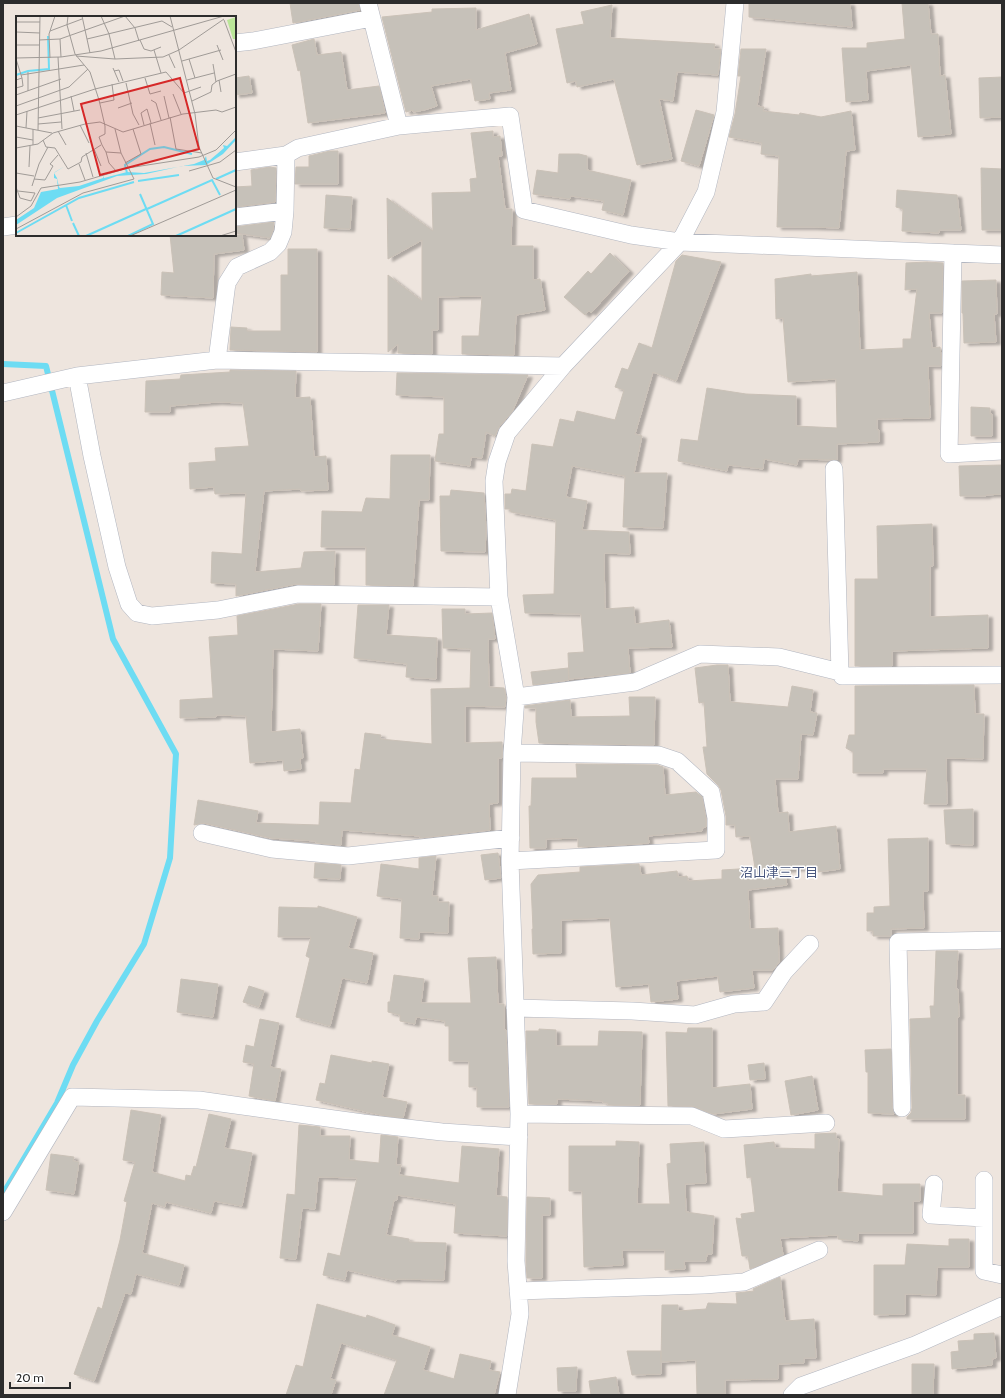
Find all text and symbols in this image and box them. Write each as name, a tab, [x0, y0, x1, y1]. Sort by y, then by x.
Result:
inset map	[16, 16, 236, 236]
district label: 沼山津三丁目	[740, 864, 818, 880]
scale bar	[10, 1364, 70, 1390]
text: 20 m	[16, 1370, 44, 1385]

